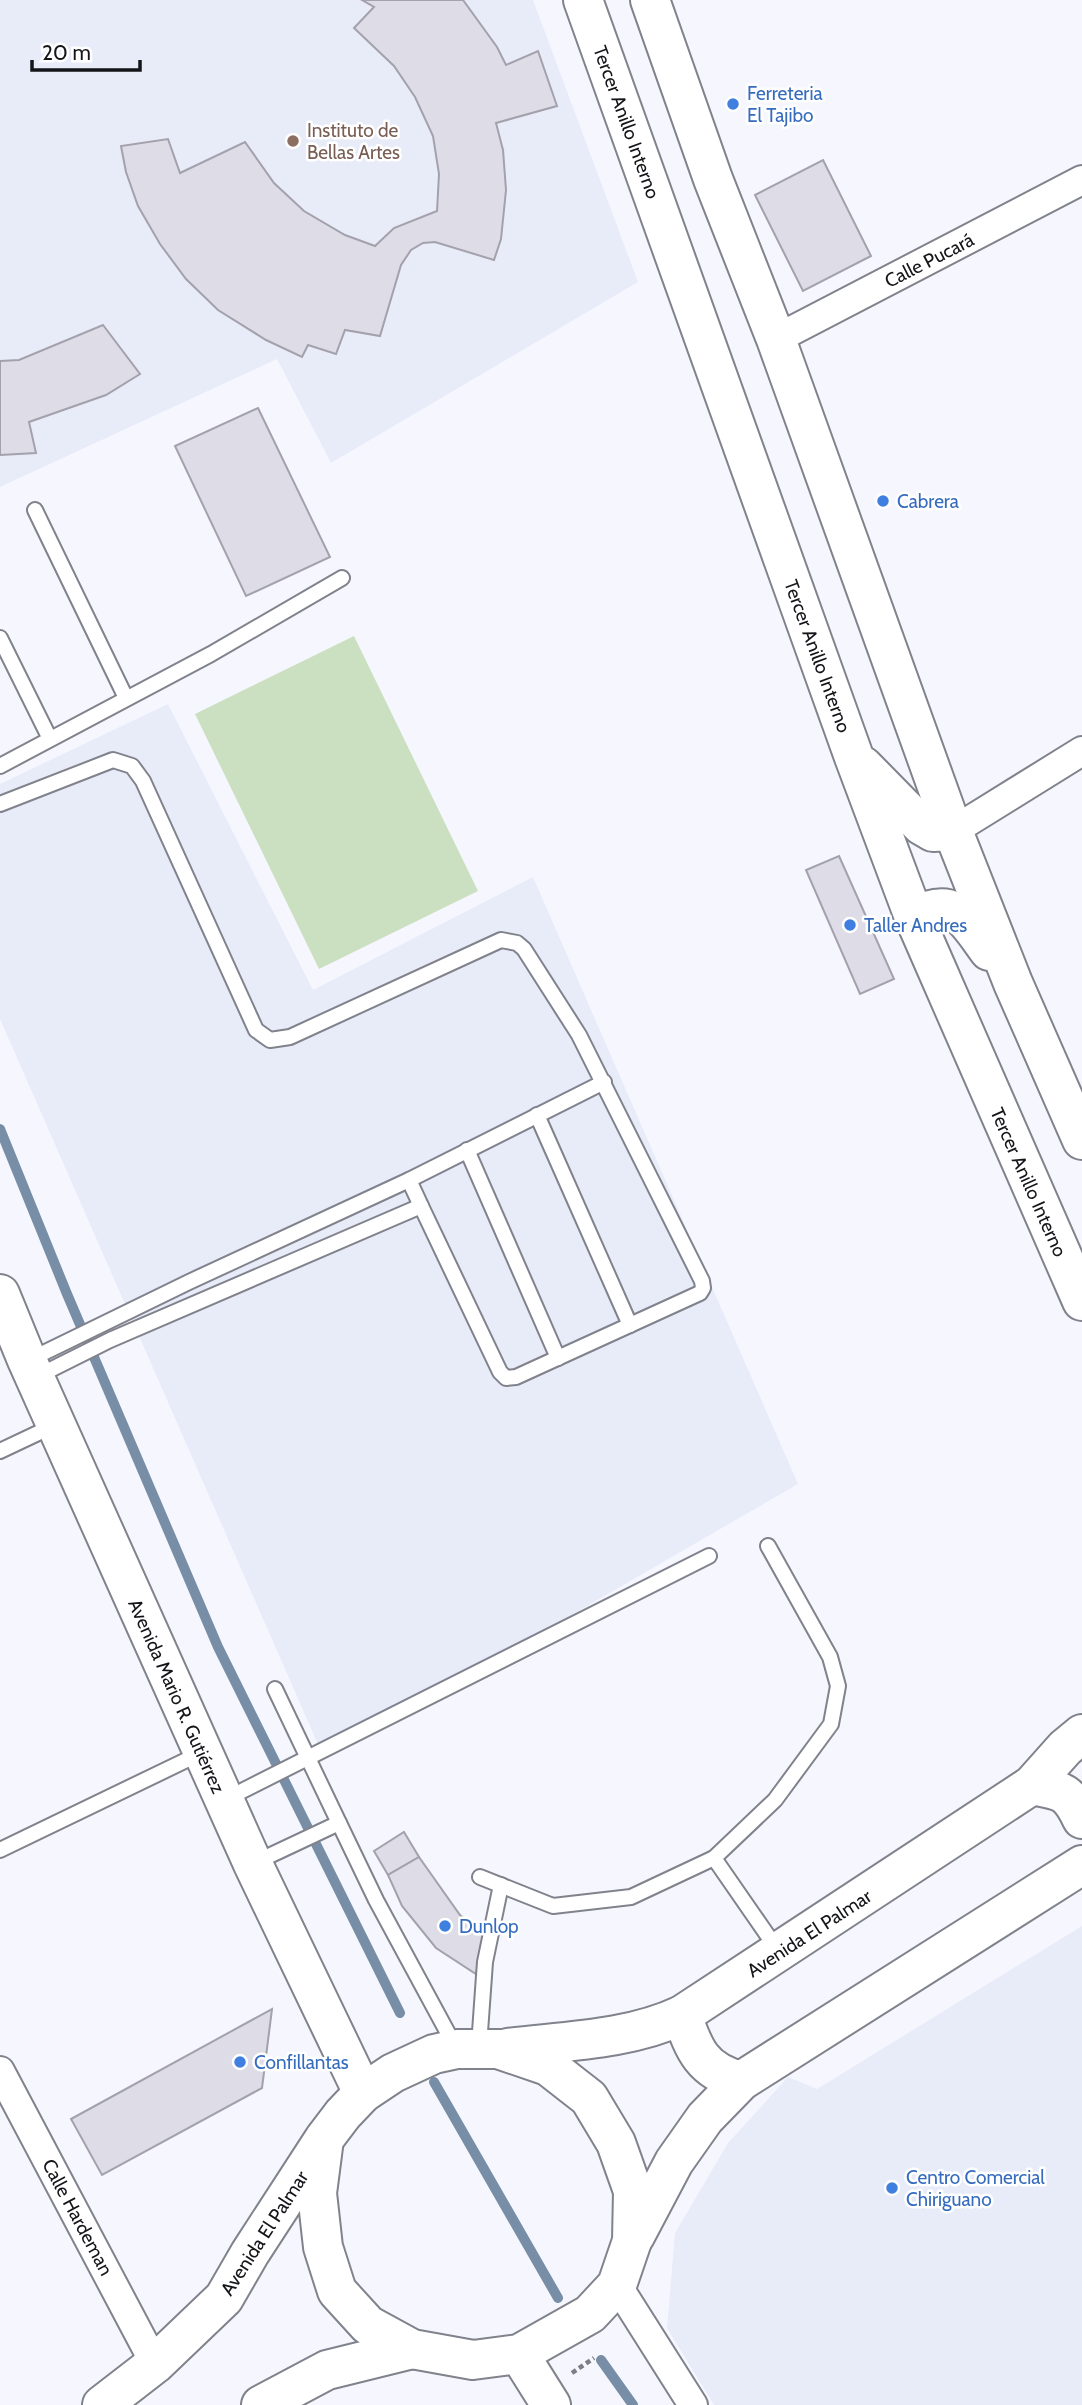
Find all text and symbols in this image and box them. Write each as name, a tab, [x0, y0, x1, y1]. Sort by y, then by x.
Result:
scale bar	[32, 28, 140, 72]
text: 20 m	[42, 40, 91, 65]
street label: Tercer Anillo Interno	[588, 43, 665, 202]
place label: Ferreteria El Tajibo	[747, 82, 823, 127]
marker: Ferreteria El Tajibo	[725, 96, 741, 112]
place label: Instituto de Bellas Artes	[307, 119, 400, 164]
marker: Instituto de Bellas Artes	[285, 133, 301, 149]
street label: Calle Pucará	[881, 228, 978, 293]
place label: Cabrera	[897, 490, 959, 513]
marker: Cabrera	[875, 493, 891, 509]
street label: Tercer Anillo Interno	[779, 577, 856, 736]
place label: Taller Andres	[864, 914, 967, 937]
marker: Taller Andres	[842, 917, 858, 933]
street label: Tercer Anillo Interno	[985, 1104, 1072, 1260]
street label: Avenida Mario R. Gutiérrez	[123, 1595, 230, 1797]
street label: Avenida El Palmar	[743, 1885, 876, 1982]
place label: Dunlop	[459, 1915, 519, 1938]
marker: Dunlop	[437, 1918, 453, 1934]
place label: Confillantas	[254, 2051, 349, 2074]
marker: Confillantas	[232, 2054, 248, 2070]
street label: Calle Hardeman	[37, 2155, 118, 2279]
place label: Centro Comercial Chiriguano	[906, 2166, 1045, 2211]
street label: Avenida El Palmar	[216, 2167, 313, 2300]
marker: Centro Comercial Chiriguano	[884, 2180, 900, 2196]

